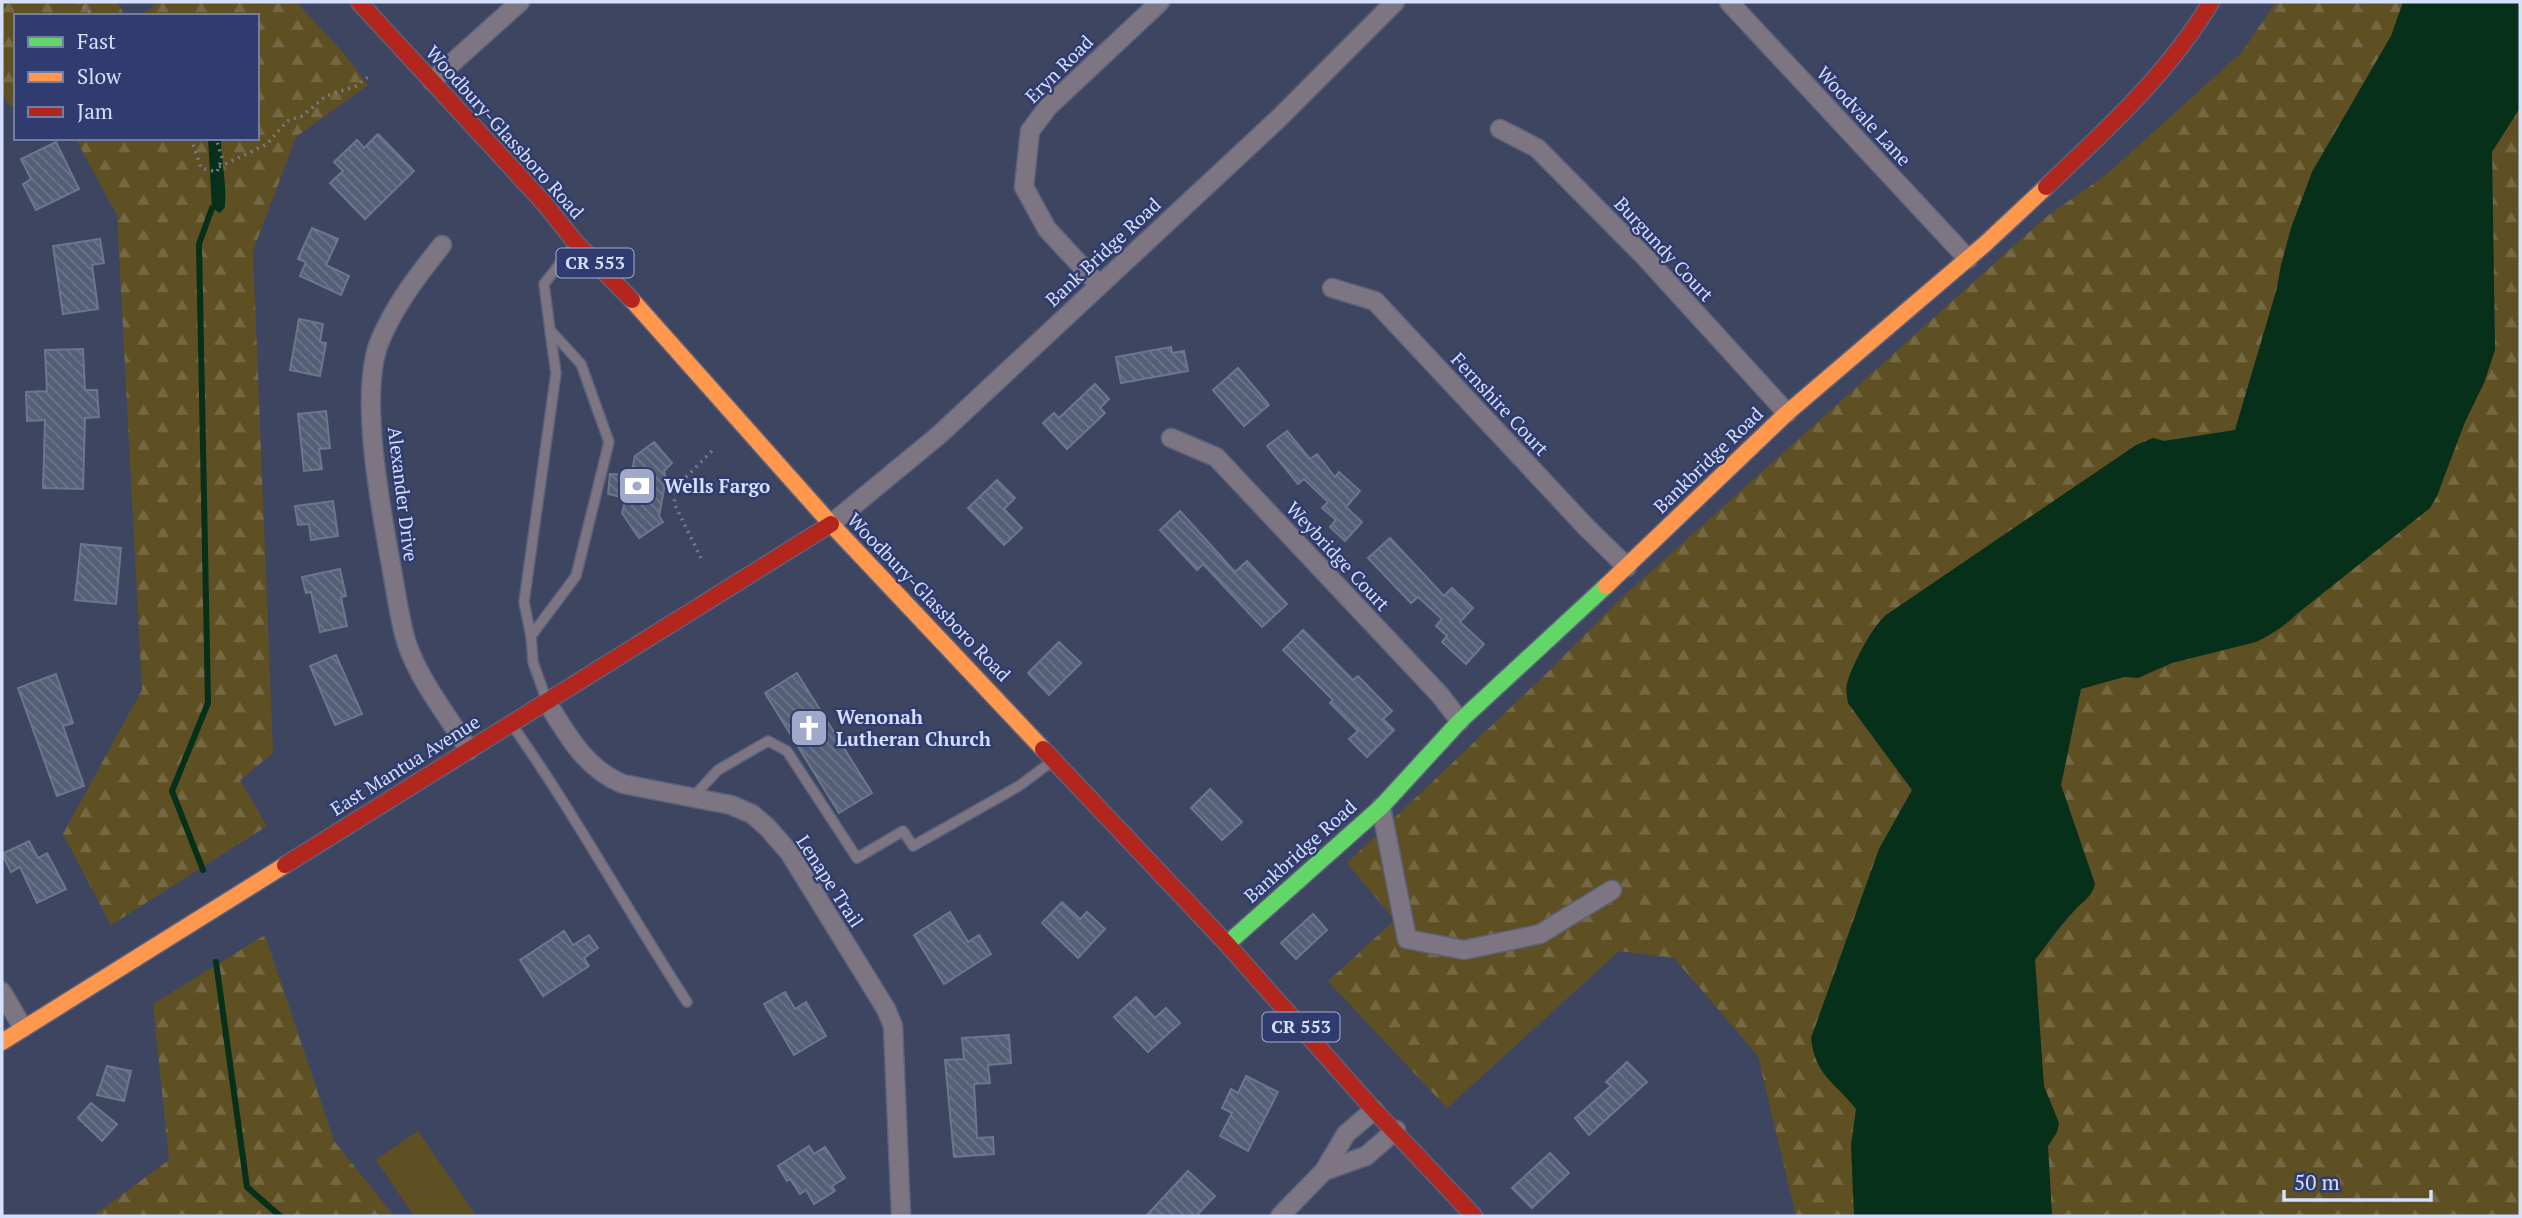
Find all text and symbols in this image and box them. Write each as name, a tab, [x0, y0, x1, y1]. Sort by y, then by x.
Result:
legend	[14, 14, 259, 140]
text: Fast	[77, 27, 116, 55]
street label: Eryn Road	[1019, 29, 1098, 108]
street label: Woodbury-Glassboro Road	[421, 40, 590, 224]
street label: Woodvale Lane	[1812, 60, 1917, 171]
text: Slow	[77, 62, 122, 90]
text: Jam	[77, 97, 113, 125]
street label: Bank Bridge Road	[1040, 191, 1166, 312]
street label: Burgundy Court	[1609, 191, 1719, 306]
road number: CR 553	[556, 248, 634, 278]
street label: Fernshire Court	[1446, 347, 1555, 461]
street label: Bankbridge Road	[1648, 401, 1768, 518]
street label: Alexander Drive	[383, 425, 424, 563]
bank icon: Wells Fargo	[616, 465, 658, 507]
place label: Wells Fargo	[664, 473, 770, 498]
street label: Weybridge Court	[1281, 496, 1396, 616]
street label: Woodbury-Glassboro Road	[842, 507, 1017, 687]
place label: Wenonah Lutheran Church	[836, 704, 991, 751]
church icon: Wenonah Lutheran Church	[788, 707, 830, 749]
street label: East Mantua Avenue	[325, 708, 484, 821]
street label: Bankbridge Road	[1238, 793, 1361, 908]
street label: Lenape Trail	[791, 830, 870, 932]
road number: CR 553	[1262, 1012, 1340, 1042]
scale bar	[2284, 1158, 2431, 1202]
text: 50 m	[2294, 1168, 2340, 1196]

